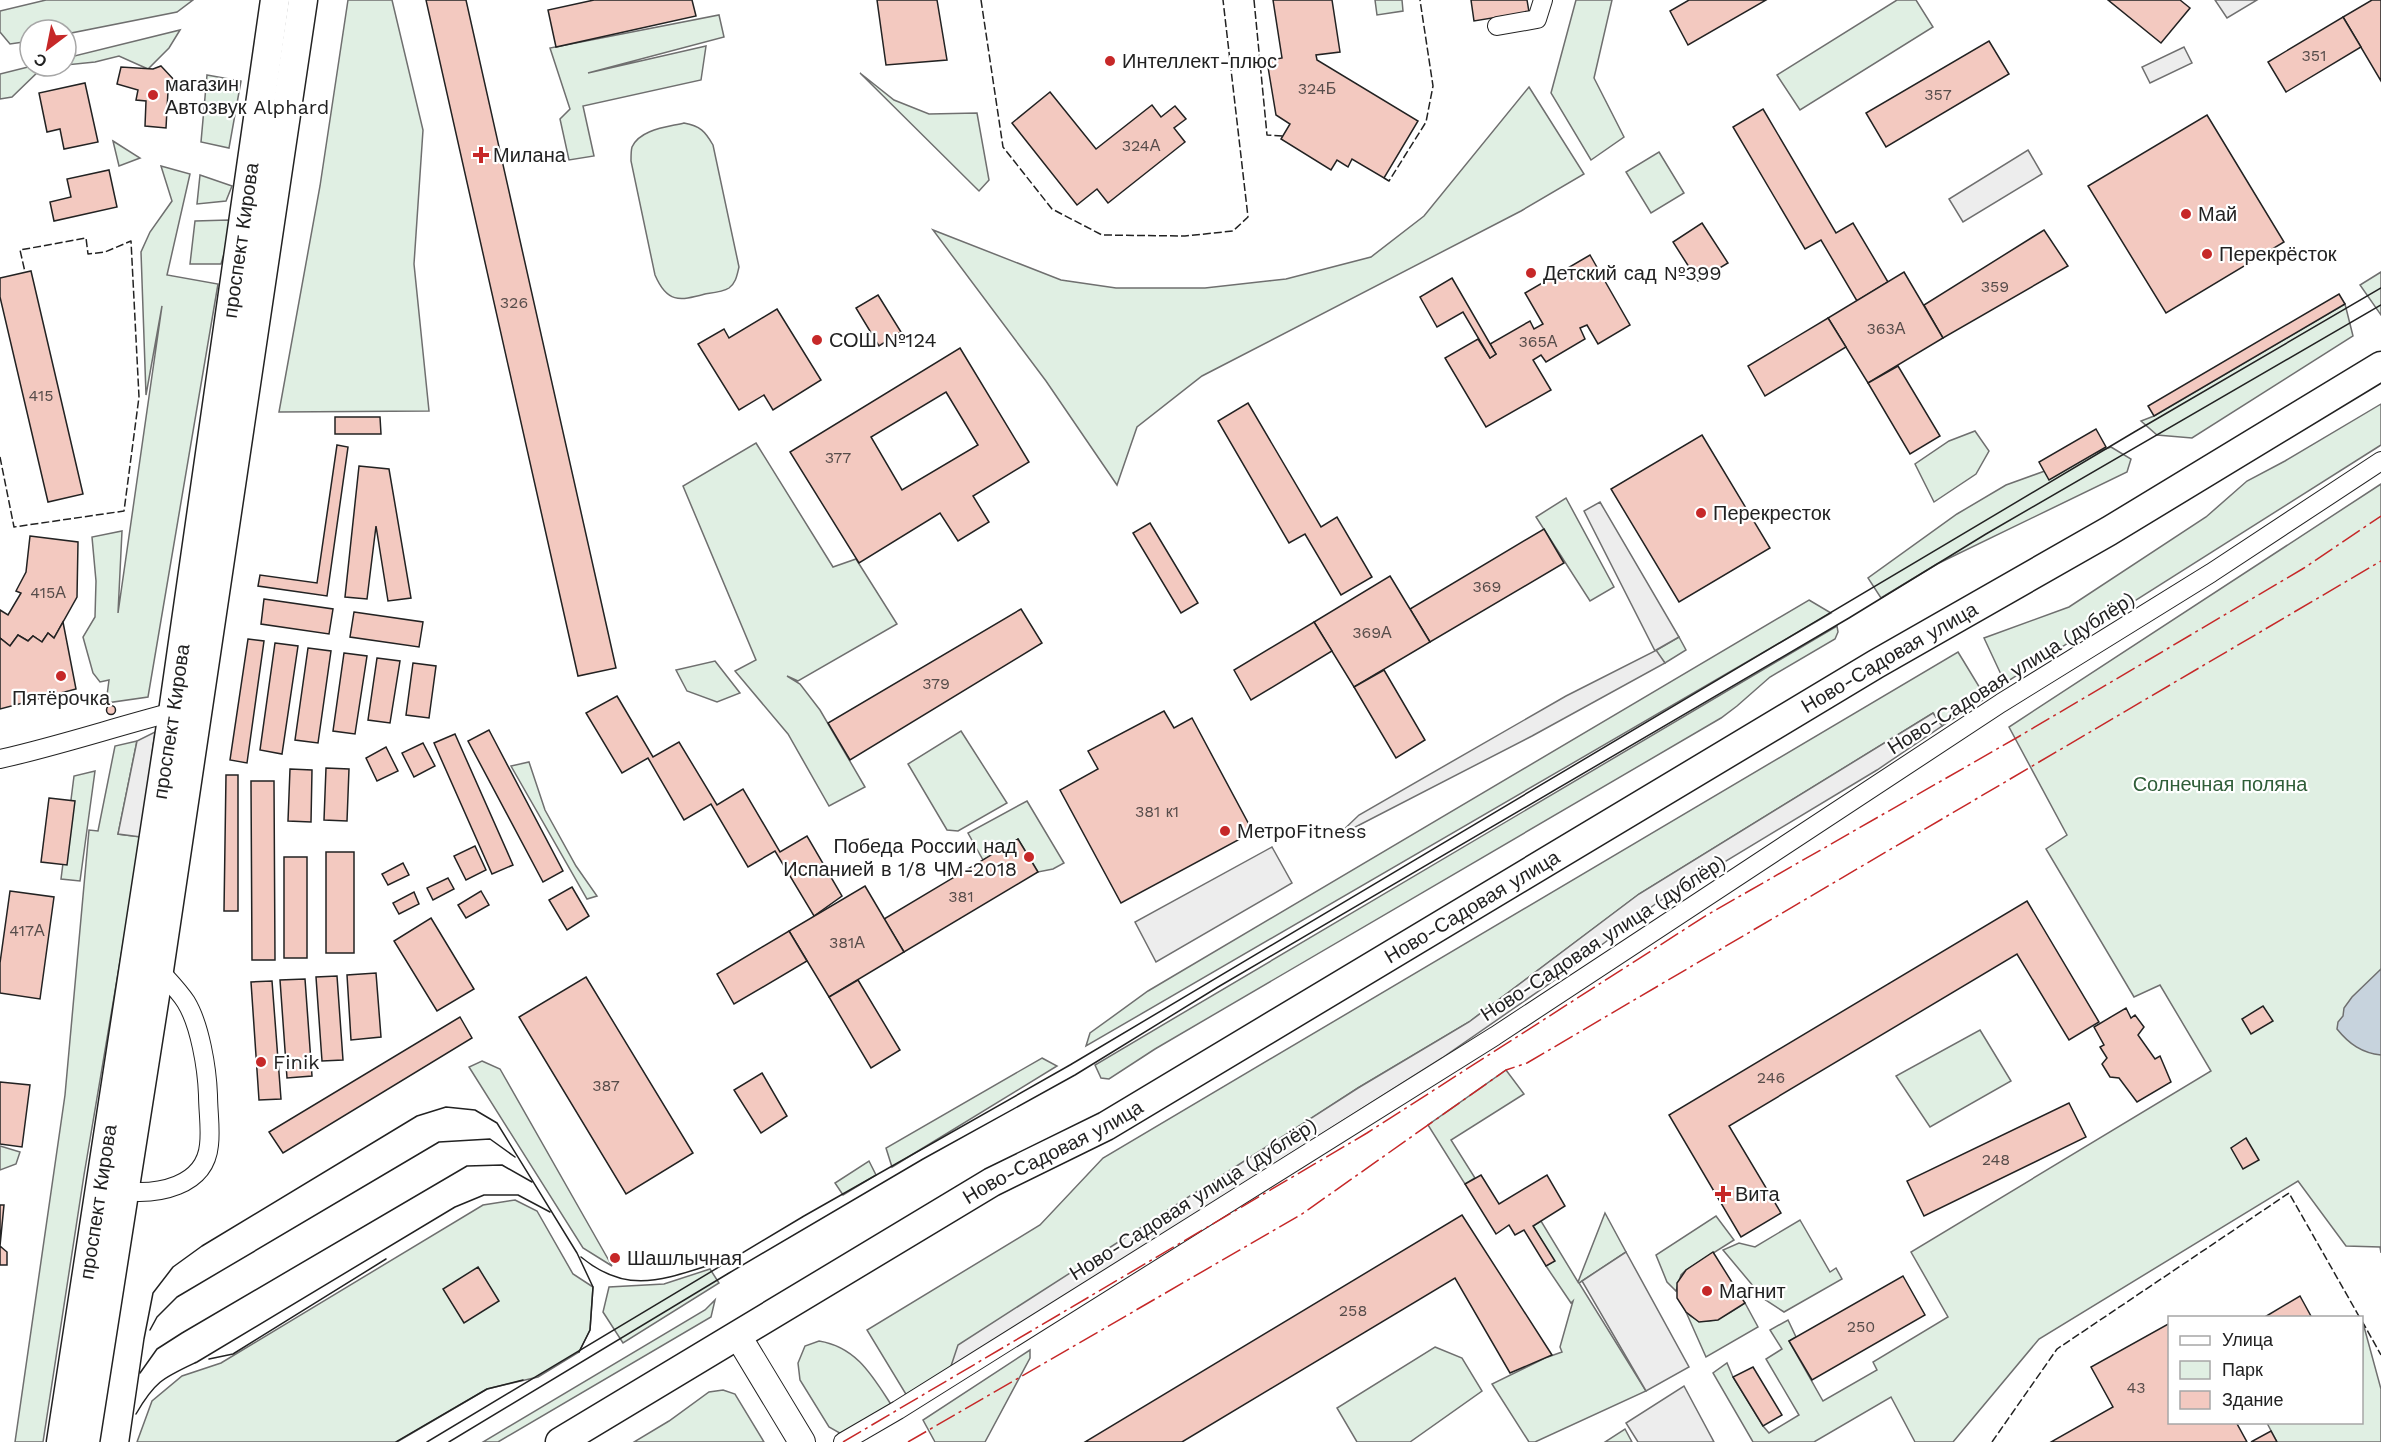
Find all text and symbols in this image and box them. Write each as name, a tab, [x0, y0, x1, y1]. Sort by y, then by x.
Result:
north arrow	[18, 18, 78, 78]
house number: 351	[2302, 46, 2326, 65]
text: С	[30, 49, 50, 71]
place label: Интеллект-плюс	[1122, 49, 1277, 73]
marker: Интеллект-плюс	[1103, 54, 1117, 68]
place label: магазин Автозвук Alphard	[165, 72, 329, 119]
house number: 324Б	[1298, 79, 1336, 98]
house number: 357	[1924, 85, 1952, 104]
marker: магазин Автозвук Alphard	[146, 88, 160, 102]
house number: 324А	[1122, 136, 1161, 155]
place label: Милана	[493, 143, 567, 167]
marker: Милана	[474, 148, 488, 162]
street label: проспект Кирова	[218, 160, 264, 320]
place label: Май	[2198, 202, 2237, 226]
marker: Май	[2179, 207, 2193, 221]
place label: Перекрёсток	[2219, 242, 2337, 266]
marker: Перекрёсток	[2200, 247, 2214, 261]
place label: Детский сад №399	[1543, 261, 1722, 285]
marker: Детский сад №399	[1524, 266, 1538, 280]
house number: 359	[1981, 277, 2009, 296]
house number: 326	[500, 293, 528, 312]
house number: 363А	[1866, 319, 1906, 338]
place label: СОШ №124	[829, 328, 937, 352]
house number: 365А	[1518, 332, 1558, 351]
marker: СОШ №124	[810, 333, 824, 347]
house number: 415	[28, 386, 54, 405]
house number: 377	[825, 448, 851, 467]
place label: Перекресток	[1713, 501, 1831, 525]
marker: Перекресток	[1694, 506, 1708, 520]
house number: 369	[1473, 577, 1501, 596]
house number: 415А	[30, 583, 66, 602]
street label: Ново-Садовая улица (дублёр)	[1883, 587, 2139, 759]
street label: Ново-Садовая улица	[1797, 596, 1982, 718]
house number: 369А	[1352, 623, 1392, 642]
street label: проспект Кирова	[148, 641, 195, 801]
marker: Пятёрочка	[54, 669, 68, 683]
house number: 379	[922, 674, 950, 693]
place label: Пятёрочка	[12, 686, 111, 710]
park label: Солнечная поляна	[2133, 772, 2308, 796]
house number: 381 к1	[1135, 802, 1179, 821]
place label: МетроFitness	[1237, 819, 1367, 843]
marker: МетроFitness	[1218, 824, 1232, 838]
place label: Победа России над Испанией в 1/8 ЧМ-2018	[783, 834, 1017, 881]
street label: Ново-Садовая улица	[1380, 844, 1565, 968]
marker: Победа России над Испанией в 1/8 ЧМ-2018	[1022, 850, 1036, 864]
street label: Ново-Садовая улица (дублёр)	[1476, 850, 1730, 1026]
house number: 381	[948, 887, 974, 906]
house number: 417А	[9, 921, 45, 940]
house number: 381А	[829, 933, 865, 952]
place label: Finik	[273, 1050, 320, 1074]
marker: Finik	[254, 1055, 268, 1069]
house number: 246	[1757, 1068, 1785, 1087]
house number: 387	[592, 1076, 620, 1095]
street label: Ново-Садовая улица	[958, 1094, 1148, 1209]
street label: Ново-Садовая улица (дублёр)	[1065, 1113, 1321, 1285]
street label: проспект Кирова	[74, 1122, 122, 1281]
house number: 248	[1982, 1150, 2010, 1169]
place label: Вита	[1735, 1182, 1780, 1206]
marker: Вита	[1716, 1187, 1730, 1201]
place label: Шашлычная	[627, 1246, 742, 1270]
marker: Шашлычная	[608, 1251, 622, 1265]
place label: Магнит	[1719, 1279, 1786, 1303]
marker: Магнит	[1700, 1284, 1714, 1298]
house number: 258	[1339, 1301, 1367, 1320]
legend	[2168, 1316, 2363, 1424]
house number: 250	[1847, 1317, 1875, 1336]
text: Улица	[2222, 1329, 2274, 1350]
text: Парк	[2222, 1359, 2263, 1380]
house number: 43	[2126, 1378, 2146, 1397]
text: Здание	[2222, 1389, 2283, 1410]

